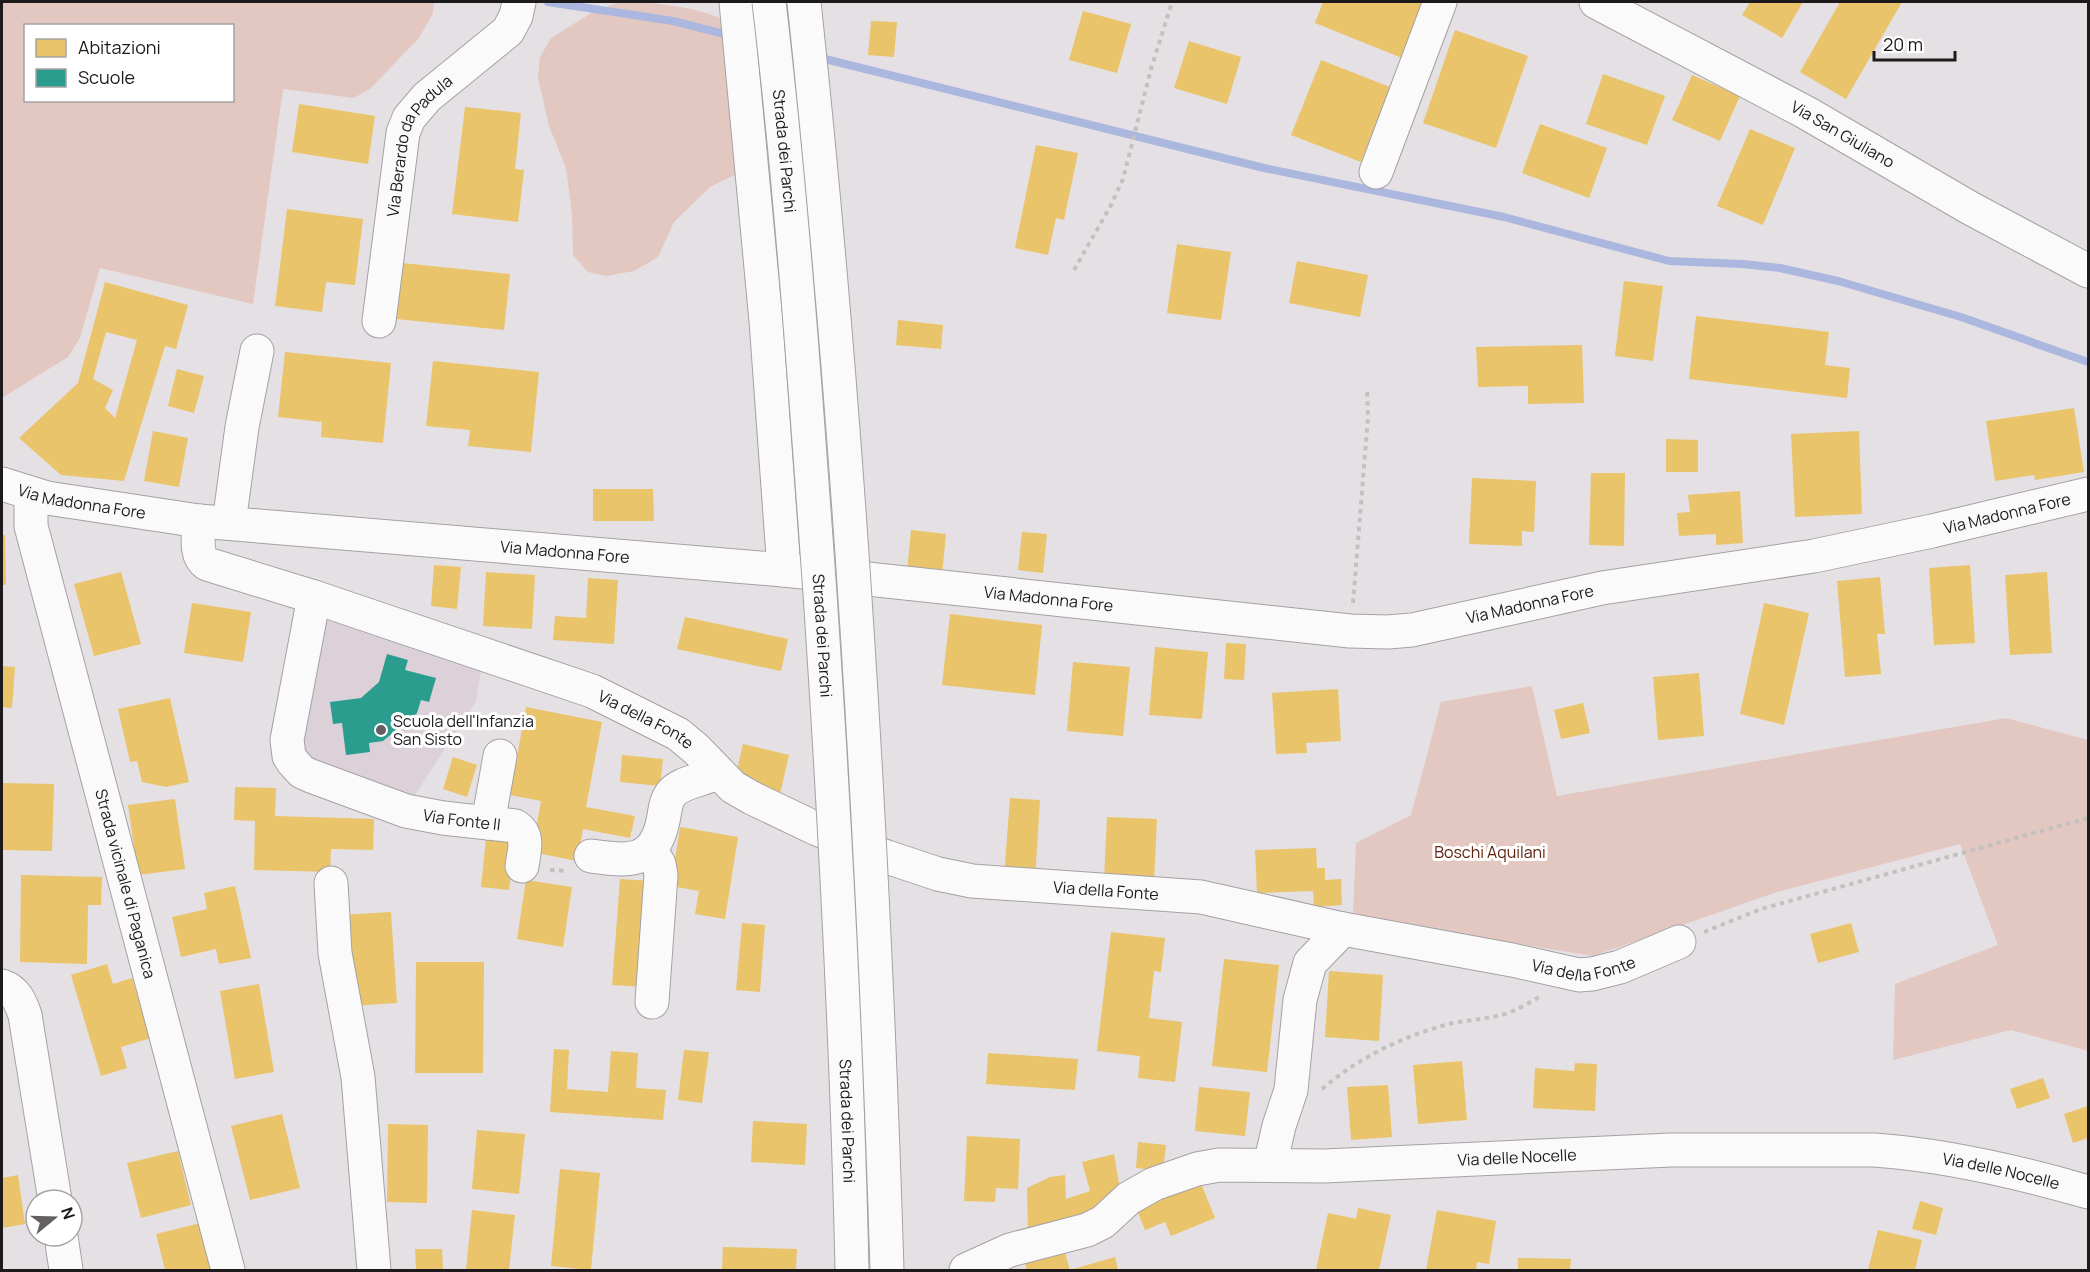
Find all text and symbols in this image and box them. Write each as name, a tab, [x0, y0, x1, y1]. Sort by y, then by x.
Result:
legend	[24, 24, 234, 102]
scale bar	[1874, 24, 1955, 62]
text: 20 m	[1883, 32, 1923, 56]
text: Abitazioni	[78, 35, 161, 59]
text: Scuole	[78, 65, 135, 89]
street label: Via Berardo da Padula	[381, 70, 457, 218]
street label: Strada dei Parchi	[768, 88, 802, 214]
street label: Via San Giuliano	[1787, 96, 1899, 173]
street label: Via Madonna Fore	[15, 479, 147, 524]
street label: Via Madonna Fore	[1941, 488, 2073, 539]
street label: Via Madonna Fore	[499, 535, 630, 568]
street label: Strada dei Parchi	[808, 573, 838, 698]
street label: Via Madonna Fore	[1464, 579, 1596, 629]
street label: Via Madonna Fore	[983, 581, 1114, 616]
street label: Via della Fonte	[594, 685, 699, 754]
place label: Scuola dell'Infanzia San Sisto	[393, 710, 534, 750]
marker: Scuola dell'Infanzia San Sisto	[374, 723, 388, 737]
street label: Strada vicinale di Paganica	[90, 787, 161, 981]
street label: Via Fonte II	[421, 803, 502, 835]
park label: Boschi Aquilani	[1434, 841, 1546, 863]
street label: Via della Fonte	[1052, 876, 1160, 905]
street label: Via della Fonte	[1530, 951, 1639, 986]
street label: Strada dei Parchi	[834, 1059, 861, 1183]
street label: Via delle Nocelle	[1457, 1143, 1577, 1171]
street label: Via delle Nocelle	[1941, 1147, 2062, 1195]
north arrow	[24, 1188, 84, 1248]
text: N	[56, 1204, 80, 1222]

